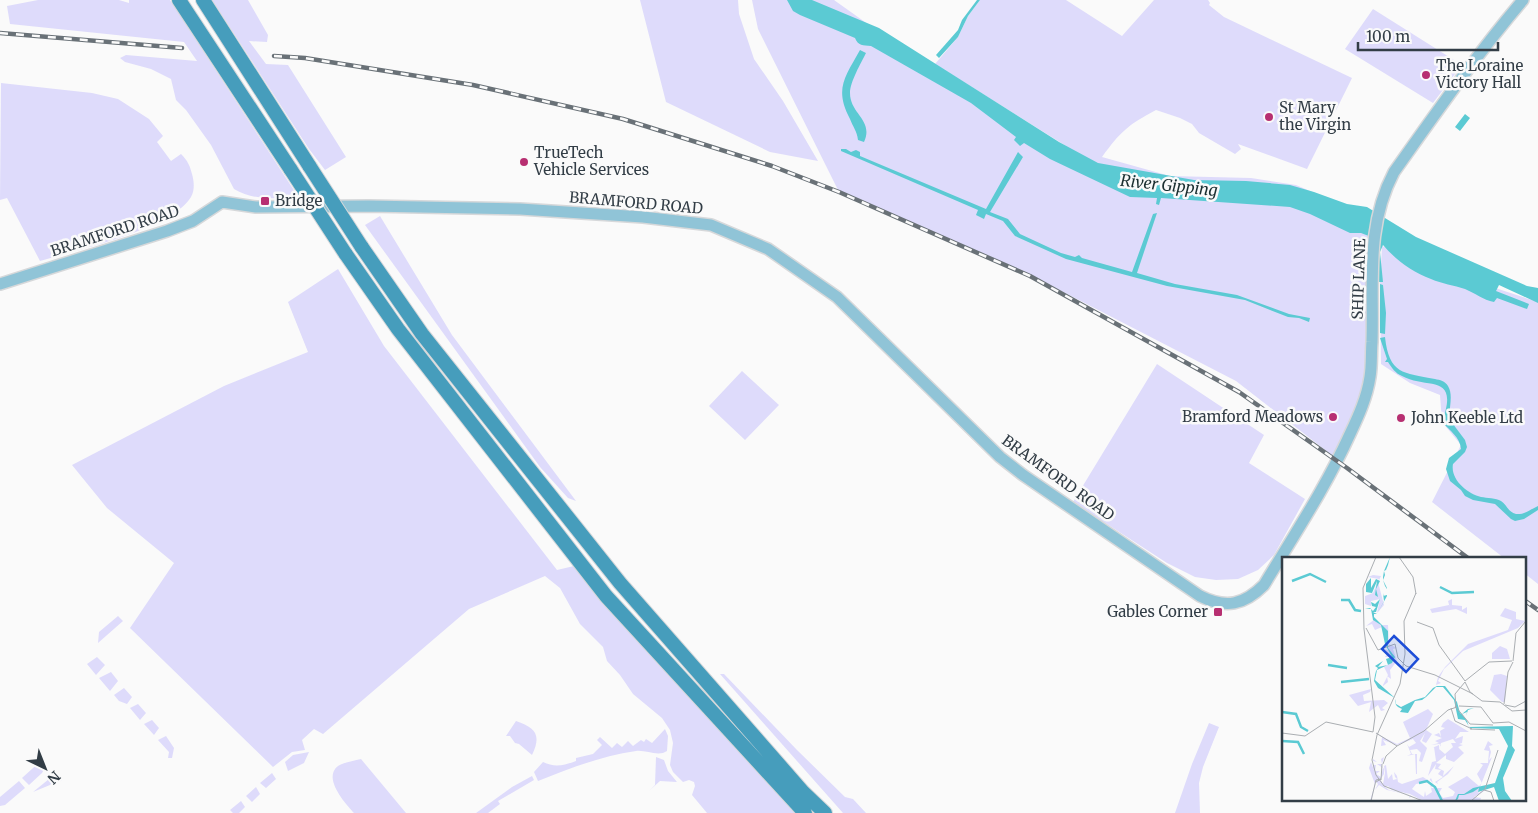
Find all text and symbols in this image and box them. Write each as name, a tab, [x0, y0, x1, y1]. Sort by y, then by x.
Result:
scale bar	[1358, 20, 1498, 52]
text: 100 m	[1366, 27, 1410, 46]
place label: The Loraine Victory Hall	[1435, 56, 1523, 92]
marker: The Loraine Victory Hall	[1420, 69, 1432, 81]
place label: St Mary the Virgin	[1279, 98, 1351, 134]
marker: St Mary the Virgin	[1263, 111, 1275, 123]
place label: TrueTech Vehicle Services	[533, 143, 649, 179]
marker: TrueTech Vehicle Services	[518, 156, 530, 168]
water label: River Gipping	[1119, 170, 1219, 200]
street label: BRAMFORD ROAD	[568, 187, 704, 218]
place label: Bridge	[275, 191, 323, 210]
marker: Bridge	[259, 195, 271, 207]
street label: BRAMFORD ROAD	[48, 201, 182, 260]
street label: SHIP LANE	[1348, 238, 1369, 320]
place label: Bramford Meadows	[1182, 407, 1323, 426]
place label: John Keeble Ltd	[1410, 408, 1523, 427]
marker: Bramford Meadows	[1327, 411, 1339, 423]
marker: John Keeble Ltd	[1395, 412, 1407, 424]
street label: BRAMFORD ROAD	[998, 430, 1118, 525]
inset map	[1282, 557, 1526, 800]
place label: Gables Corner	[1107, 602, 1208, 621]
marker: Gables Corner	[1212, 606, 1224, 618]
north arrow	[20, 743, 70, 793]
text: N	[44, 767, 64, 788]

